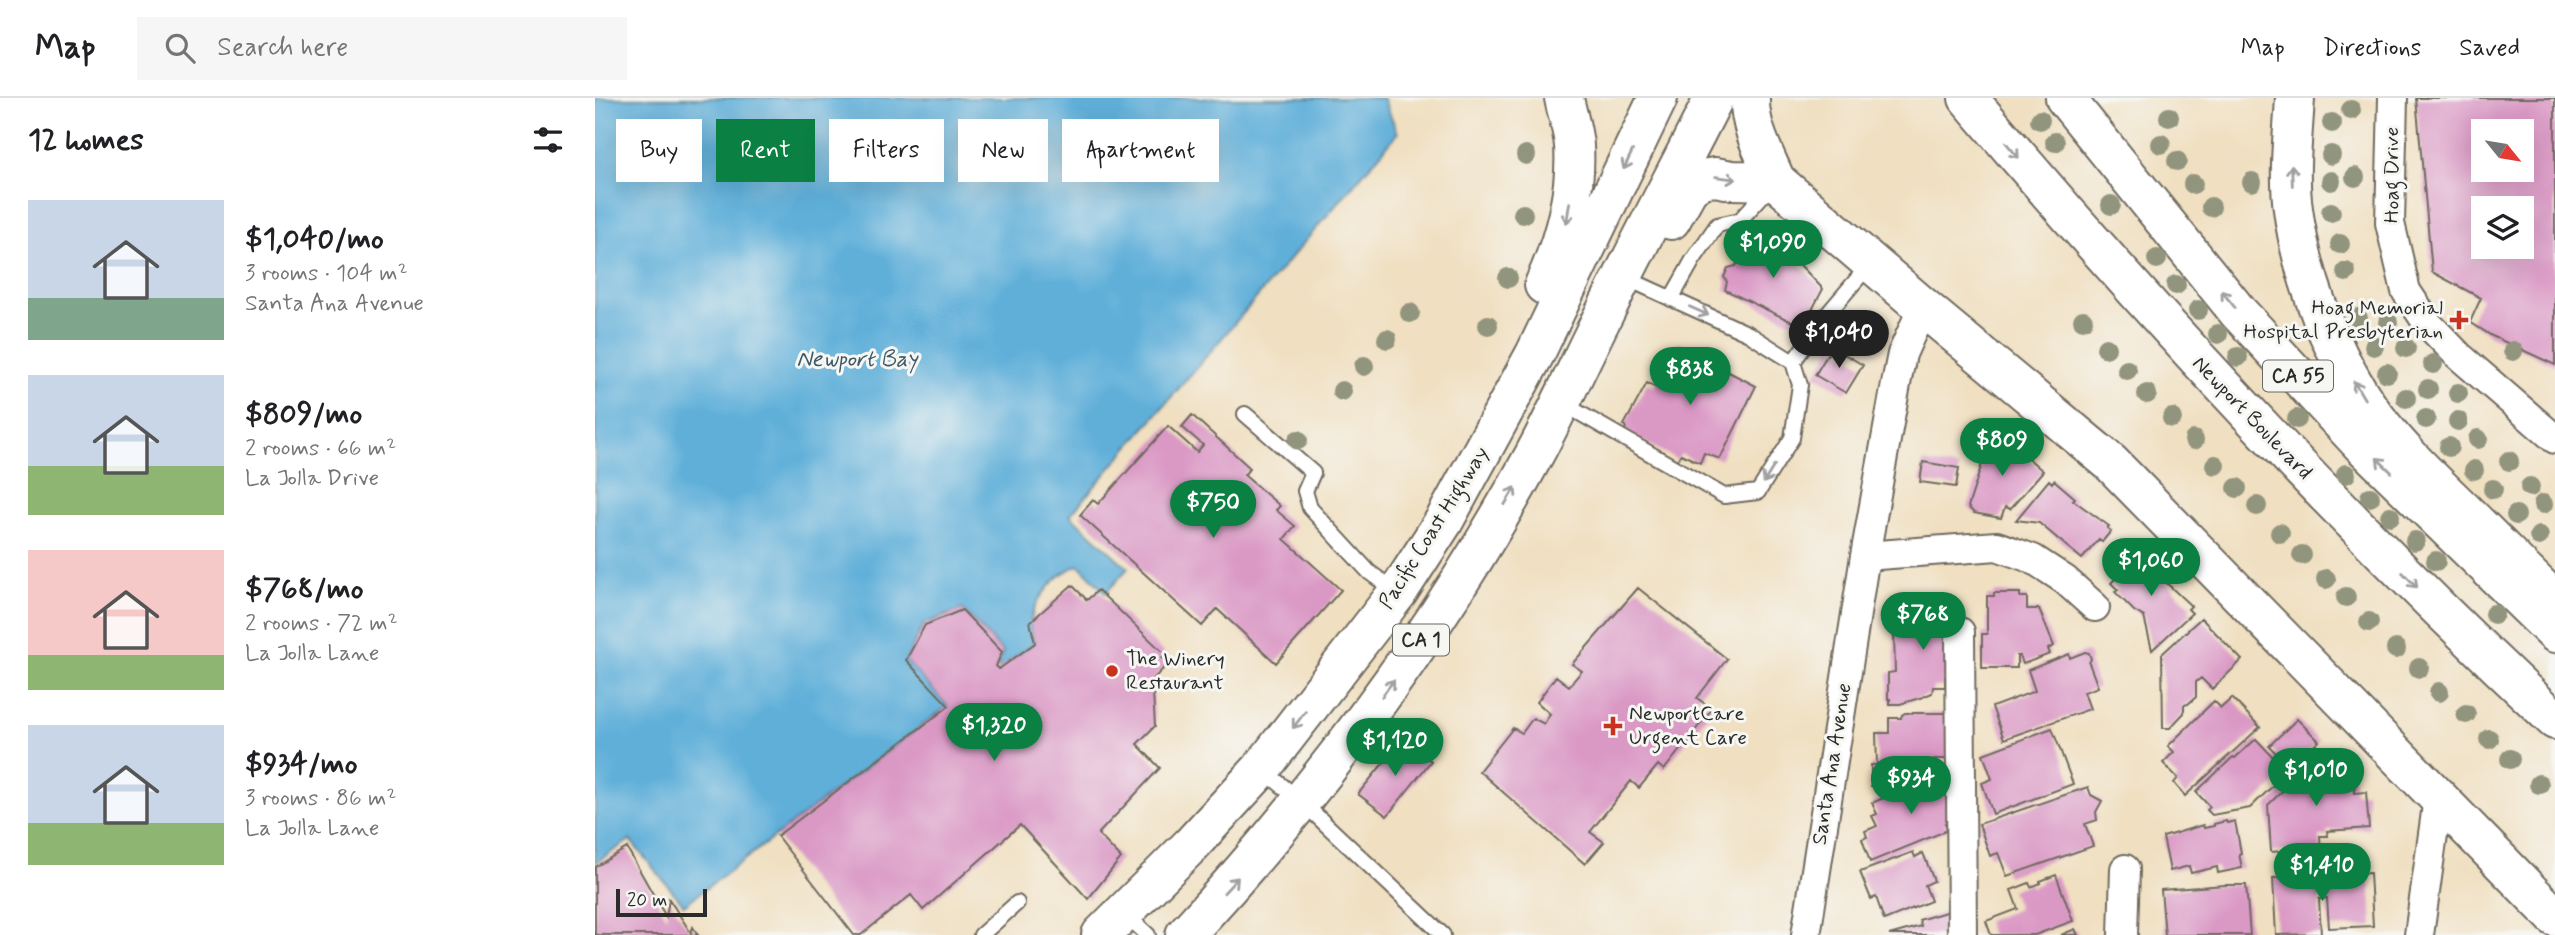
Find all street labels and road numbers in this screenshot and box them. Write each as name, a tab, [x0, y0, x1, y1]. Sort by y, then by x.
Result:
street label: Hoag Drive	[2378, 127, 2408, 223]
street label: Newport Boulevard	[2186, 350, 2318, 486]
road number: CA 55	[2263, 360, 2333, 392]
street label: Pacific Coast Highway	[1373, 441, 1497, 616]
road number: CA 1	[1393, 624, 1449, 656]
street label: Santa Ana Avenue	[1805, 681, 1859, 847]

